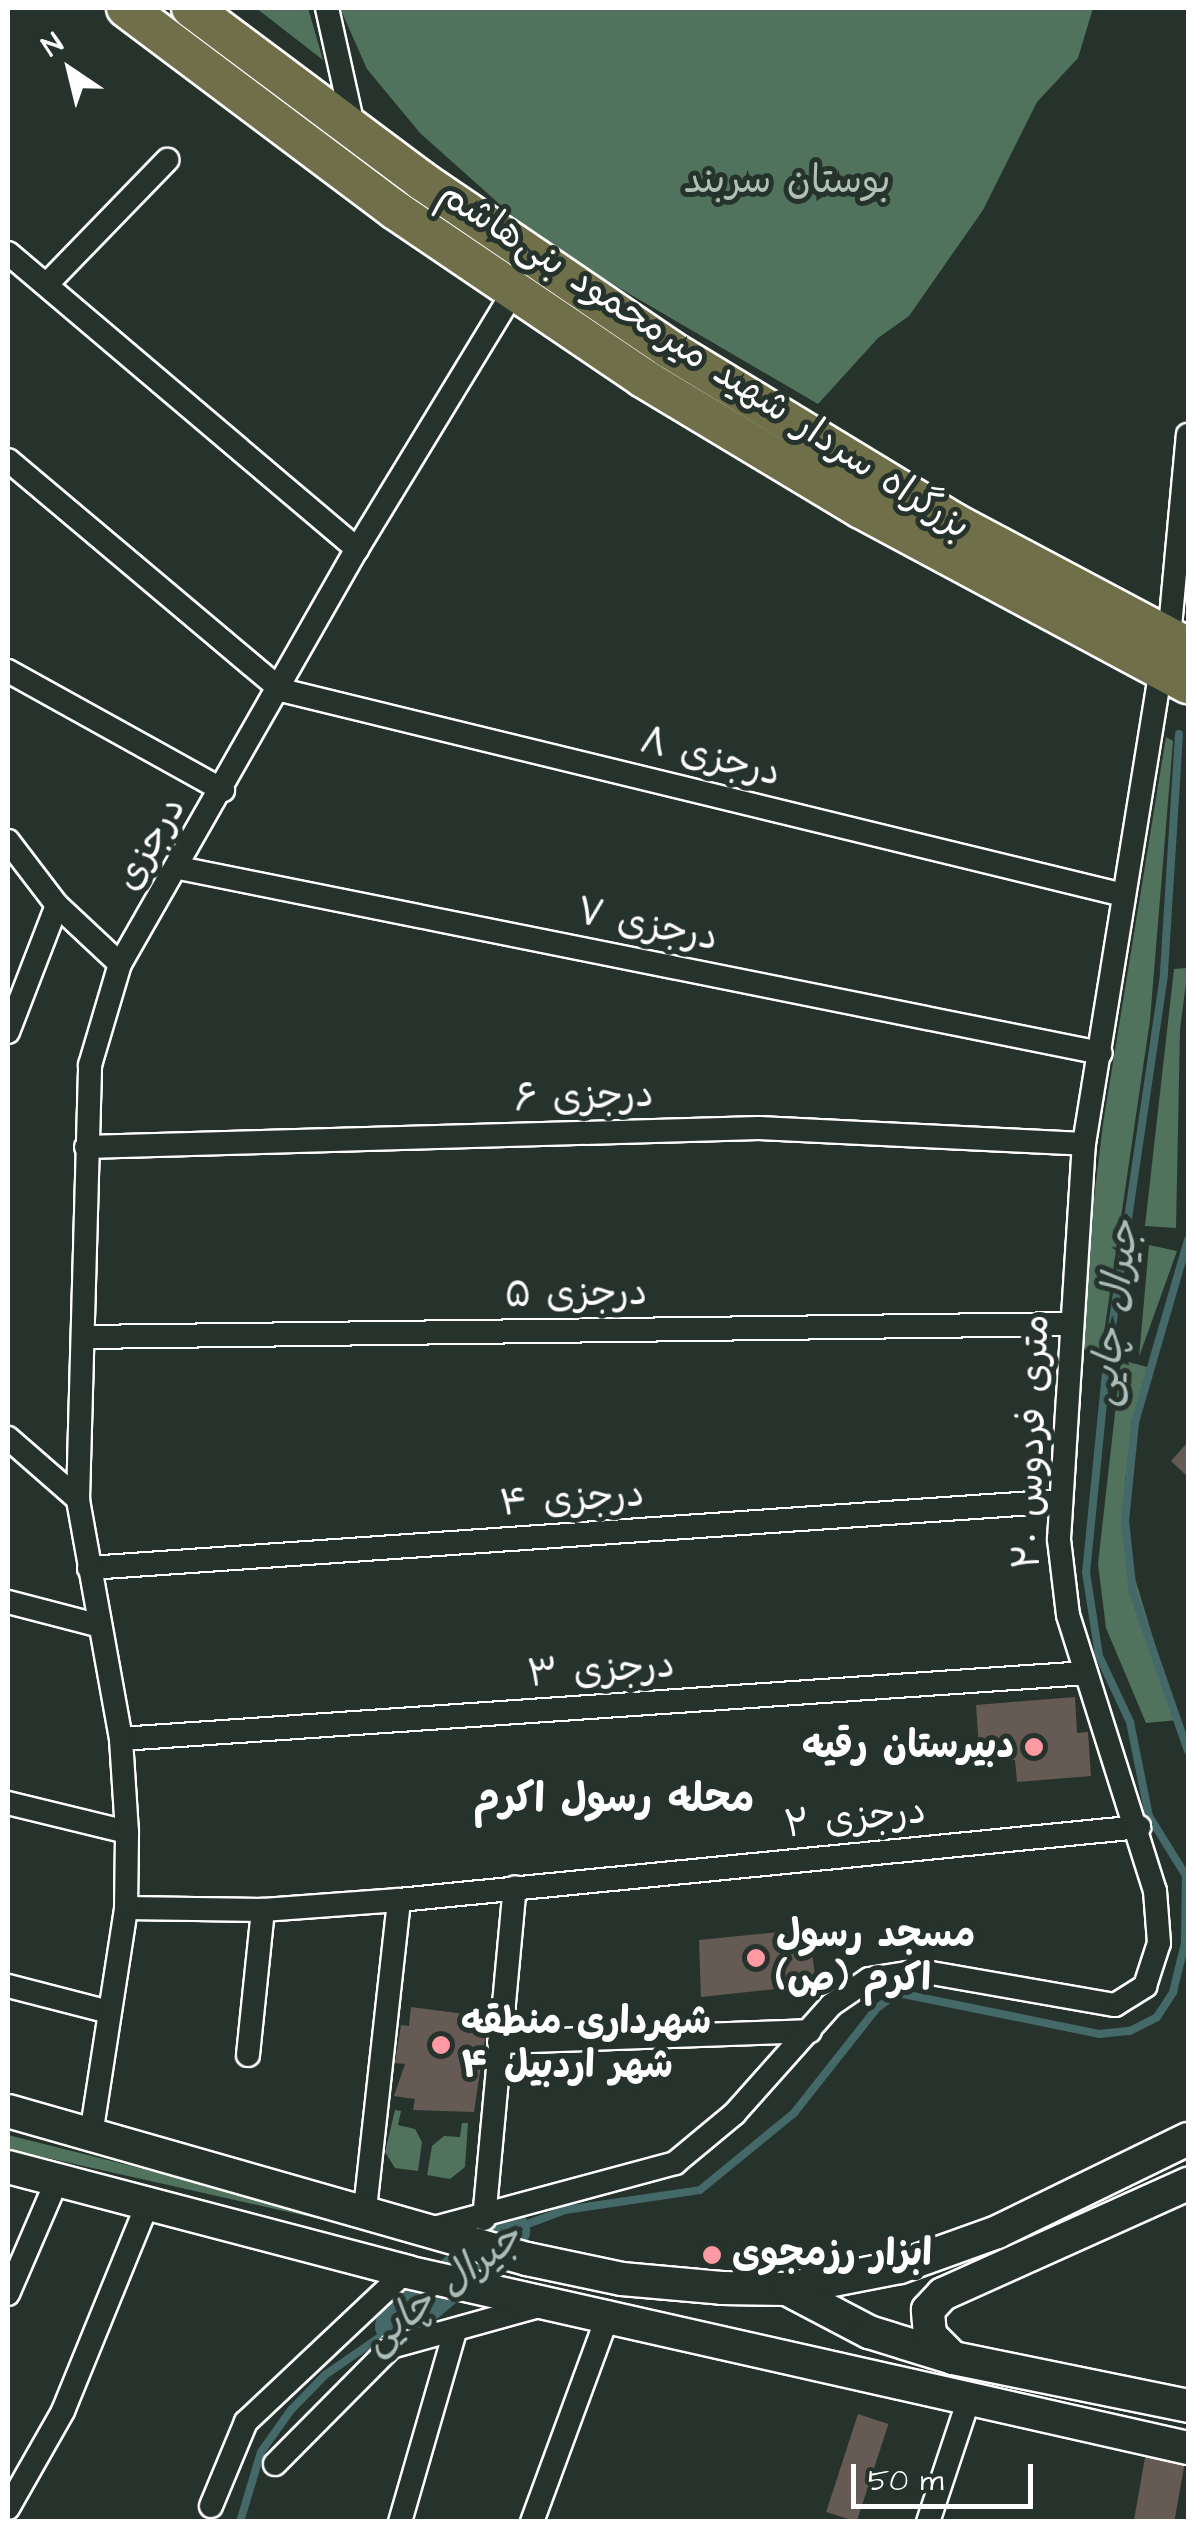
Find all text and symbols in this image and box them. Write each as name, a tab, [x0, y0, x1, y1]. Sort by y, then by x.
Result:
north arrow	[20, 20, 120, 120]
text: N	[34, 24, 71, 66]
park label: بوستان سربند	[684, 159, 890, 205]
street label: بزرگراه سردار شهید میرمحمود بنی‌هاشم	[430, 172, 978, 550]
street label: درجزی ۸	[635, 719, 785, 797]
street label: درجزی	[105, 789, 197, 899]
street label: درجزی ۷	[572, 890, 722, 962]
street label: درجزی ۶	[514, 1073, 654, 1123]
water label: جیرال چایی	[1080, 1218, 1150, 1408]
street label: درجزی ۵	[504, 1271, 648, 1319]
street label: ۲۰ متری فردوس	[1006, 1313, 1060, 1571]
street label: درجزی ۴	[498, 1472, 646, 1528]
street label: درجزی ۳	[526, 1643, 676, 1699]
place label: دبیرستان رقیه	[802, 1724, 1014, 1770]
marker: دبیرستان رقیه	[1023, 1736, 1045, 1758]
district label: محله رسول اکرم	[474, 1776, 754, 1824]
street label: درجزی ۲	[782, 1789, 928, 1849]
place label: مسجد رسول اکرم (ص)	[776, 1913, 975, 2002]
marker: مسجد رسول اکرم (ص)	[745, 1947, 767, 1969]
place label: شهرداری منطقه ۴ شهر اردبیل	[461, 2000, 711, 2090]
marker: شهرداری منطقه ۴ شهر اردبیل	[430, 2034, 452, 2056]
water label: جیرال چایی	[354, 2214, 532, 2364]
place label: ابزار رزمجوی	[732, 2232, 932, 2278]
marker: ابزار رزمجوی	[701, 2244, 723, 2266]
scale bar	[856, 2444, 1038, 2506]
text: 50 m	[868, 2460, 944, 2502]

